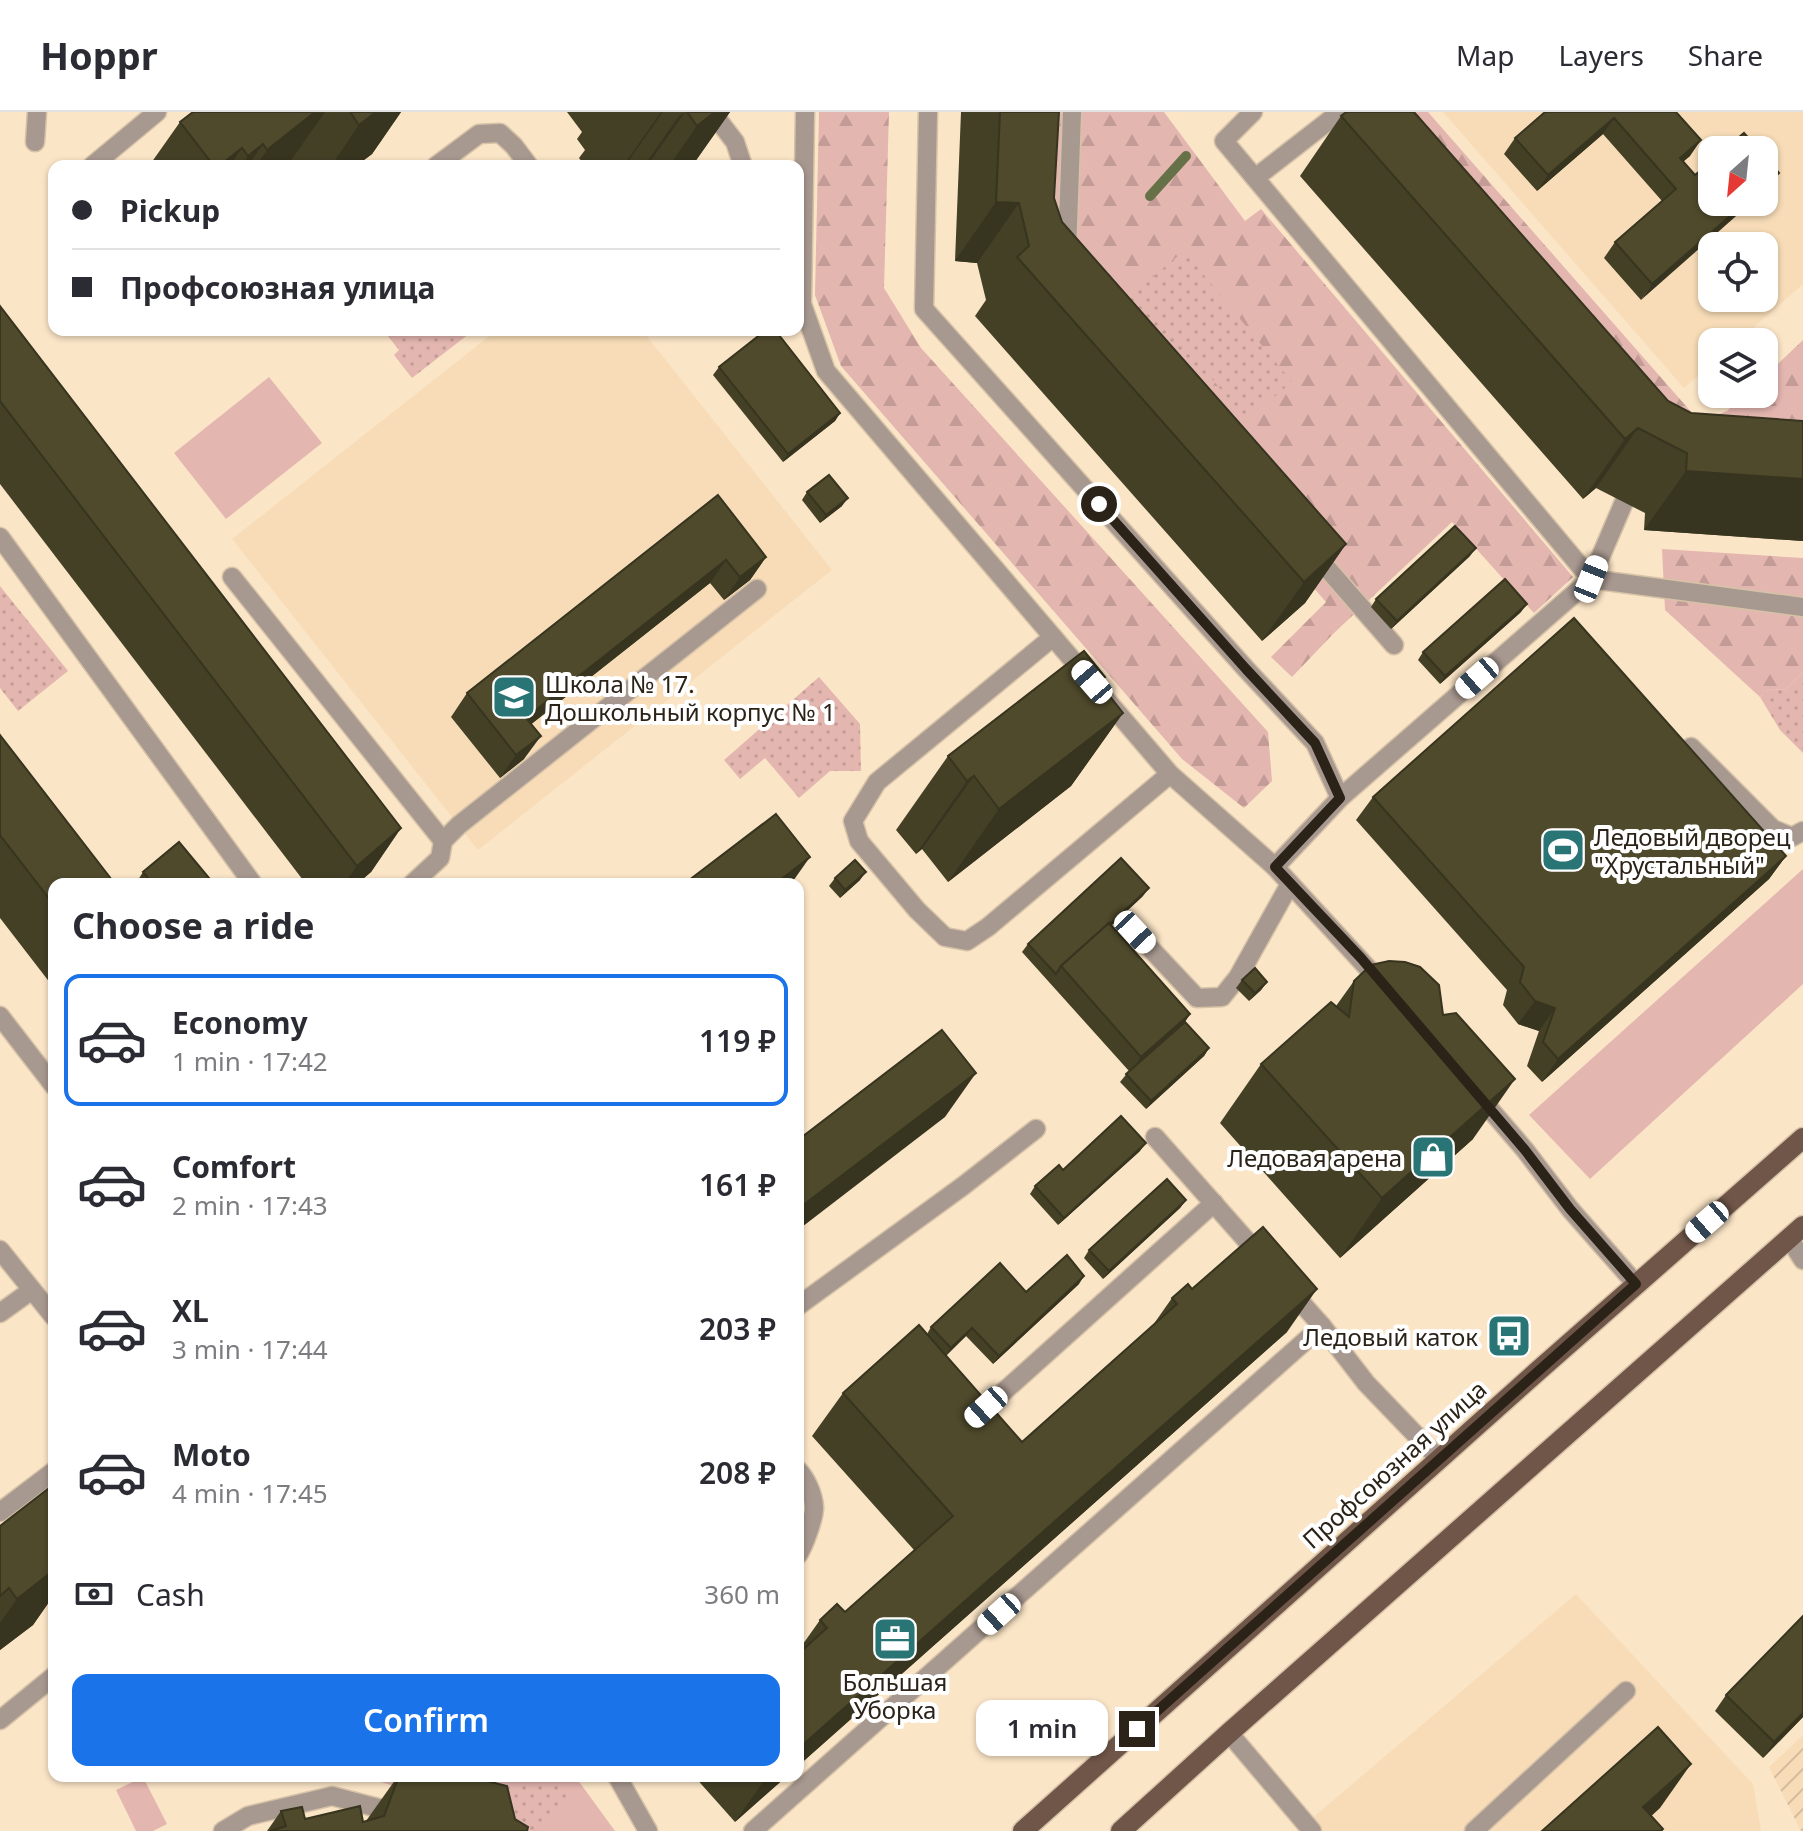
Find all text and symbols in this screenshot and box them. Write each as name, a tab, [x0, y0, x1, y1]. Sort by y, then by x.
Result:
text: Hoppr	[40, 29, 158, 81]
text: Map	[1456, 36, 1514, 74]
text: Layers	[1558, 36, 1644, 74]
text: Share	[1688, 36, 1763, 74]
north arrow	[1698, 136, 1778, 216]
map controls	[1698, 136, 1778, 408]
text: Pickup	[120, 190, 220, 231]
button: locate	[1698, 232, 1778, 312]
text: Профсоюзная улица	[120, 267, 435, 308]
button: layers	[1698, 328, 1778, 408]
route start	[1081, 486, 1117, 522]
car	[1571, 552, 1611, 606]
car	[1451, 653, 1503, 703]
car	[1067, 656, 1117, 708]
place label: Школа № 17. Дошкольный корпус № 1	[545, 667, 836, 728]
school or university icon: Школа № 17. Дошкольный корпус № 1	[490, 673, 538, 721]
place label: Ледовый дворец "Хрустальный"	[1594, 820, 1791, 881]
sports icon: Ледовый дворец "Хрустальный"	[1539, 826, 1587, 874]
text: Choose a ride	[72, 901, 314, 950]
car	[1110, 906, 1160, 958]
text: Economy	[172, 1002, 308, 1043]
icon: car	[76, 1004, 148, 1076]
text: 119 ₽	[699, 1020, 776, 1061]
text: 1 min · 17:42	[172, 1043, 328, 1079]
shop icon: Ледовая арена	[1409, 1133, 1457, 1181]
place label: Ледовая арена	[1227, 1141, 1402, 1174]
text: Comfort	[172, 1146, 296, 1187]
icon: car	[76, 1148, 148, 1220]
text: 161 ₽	[699, 1164, 776, 1205]
text: 2 min · 17:43	[172, 1187, 328, 1223]
car	[1681, 1197, 1733, 1247]
text: XL	[172, 1290, 209, 1331]
icon: car	[76, 1292, 148, 1364]
text: 203 ₽	[699, 1308, 776, 1349]
bus stop icon: Ледовый каток	[1485, 1312, 1533, 1360]
place label: Ледовый каток	[1303, 1320, 1478, 1353]
text: 3 min · 17:44	[172, 1331, 328, 1367]
street label: Профсоюзная улица	[1295, 1372, 1493, 1556]
car	[960, 1382, 1012, 1432]
text: Moto	[172, 1434, 251, 1475]
icon: car	[76, 1436, 148, 1508]
text: 208 ₽	[699, 1452, 776, 1493]
text: 4 min · 17:45	[172, 1475, 328, 1511]
icon: cash	[72, 1572, 116, 1616]
text: Cash	[136, 1574, 205, 1615]
text: 360 m	[704, 1576, 780, 1612]
car	[973, 1589, 1025, 1639]
office icon: Большая Уборка	[871, 1615, 919, 1663]
place label: Большая Уборка	[843, 1665, 947, 1726]
button: Confirm	[72, 1674, 780, 1766]
callout: 1 min	[977, 1701, 1109, 1757]
text: 1 min	[1007, 1710, 1077, 1746]
route end	[1119, 1711, 1155, 1747]

